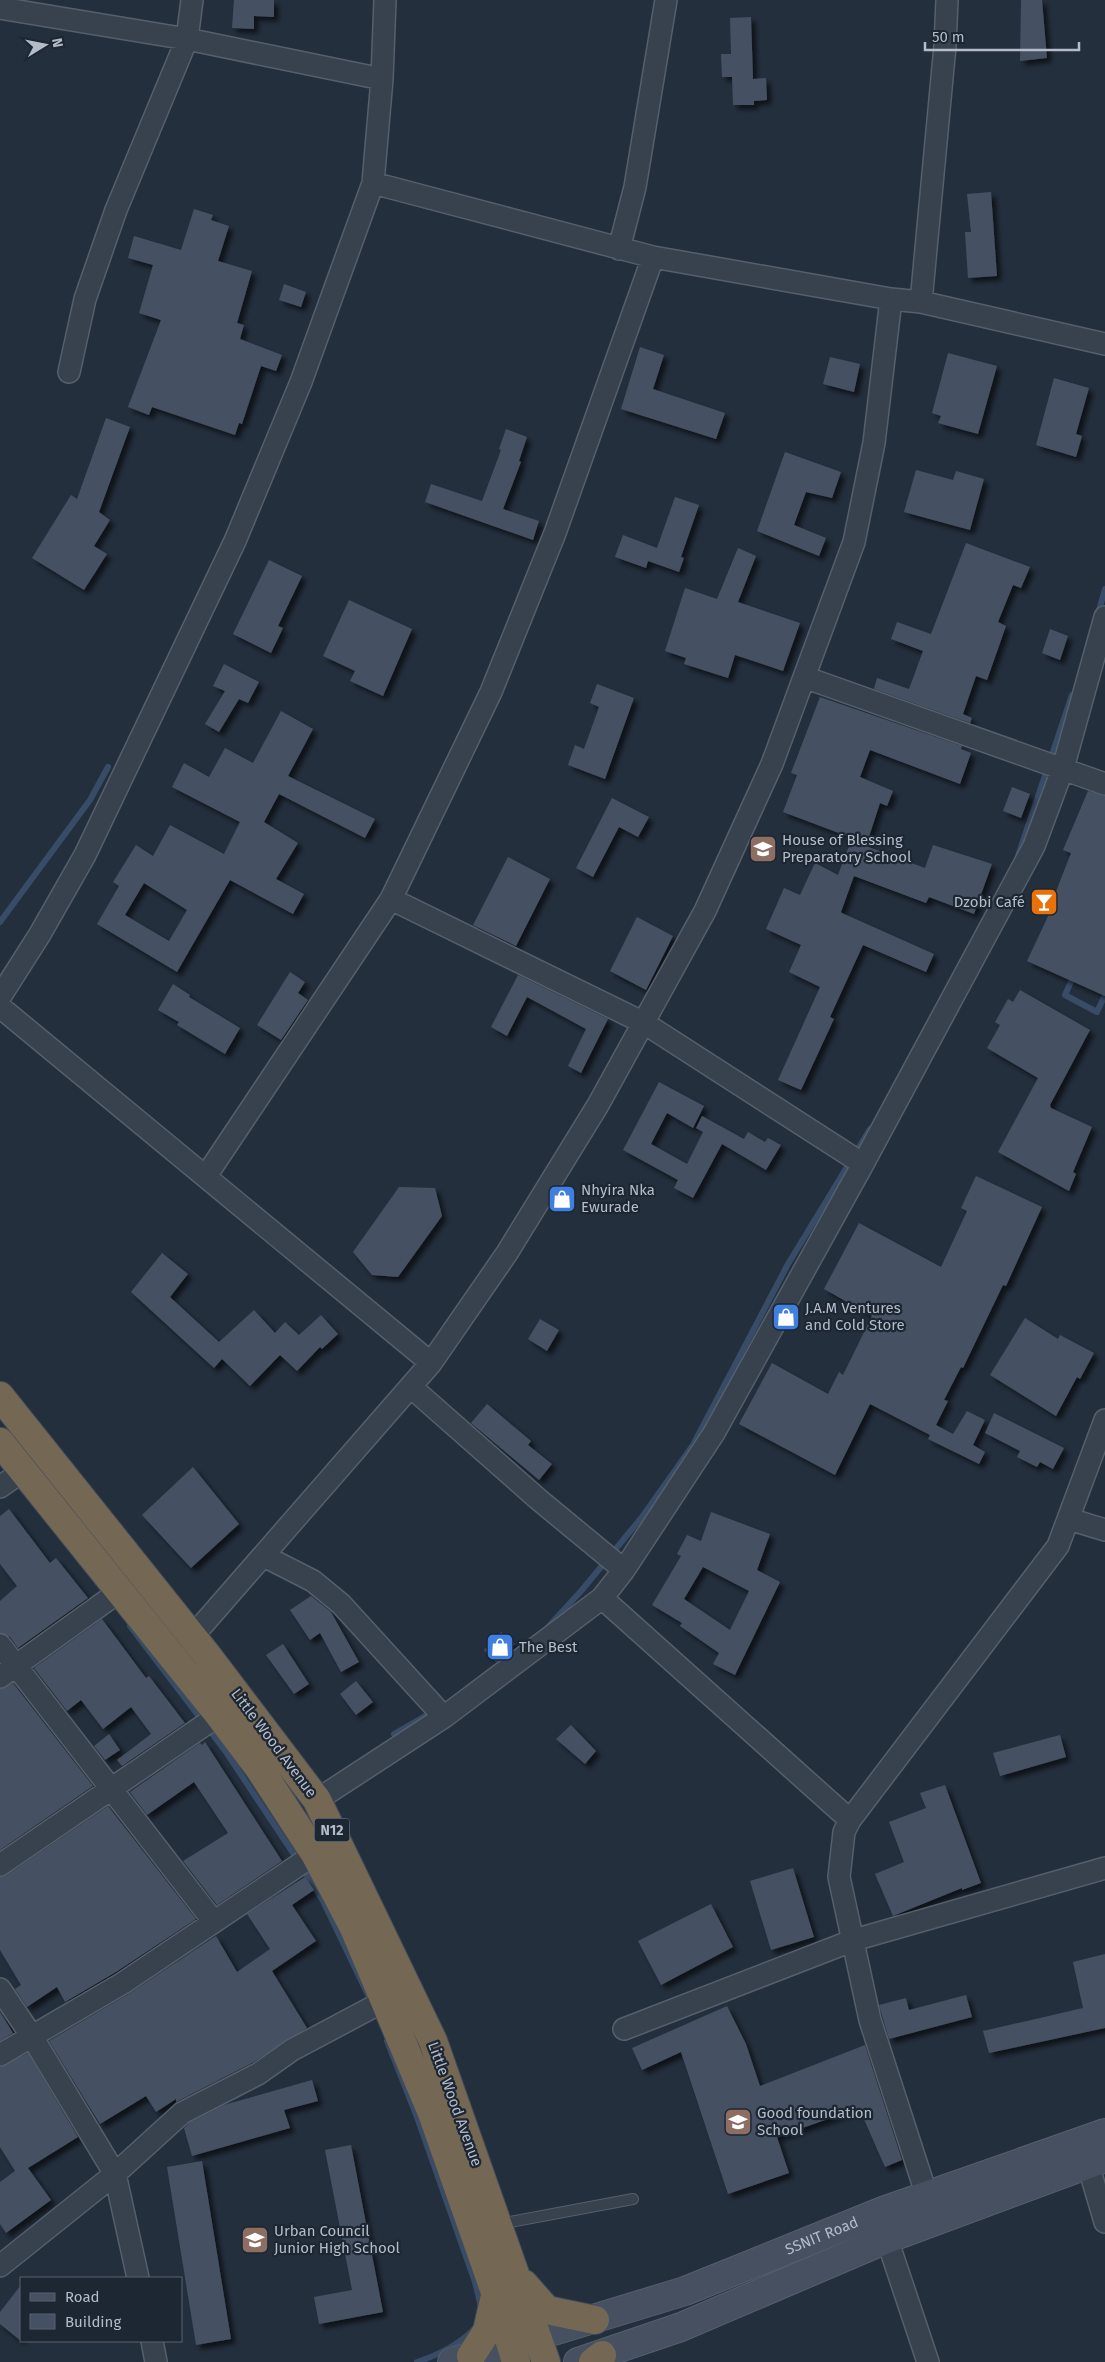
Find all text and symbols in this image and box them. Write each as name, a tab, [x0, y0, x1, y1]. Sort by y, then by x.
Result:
north arrow	[20, 20, 70, 70]
scale bar	[925, 20, 1079, 52]
text: 50 m	[932, 28, 965, 46]
text: N	[48, 37, 66, 49]
place label: House of Blessing Preparatory School	[782, 831, 912, 866]
school or university icon: House of Blessing Preparatory School	[748, 834, 778, 864]
bar icon: Dzobi Café	[1029, 887, 1059, 917]
place label: Dzobi Café	[954, 893, 1025, 911]
place label: Nhyira Nka Ewurade	[581, 1181, 655, 1216]
shop icon: Nhyira Nka Ewurade	[547, 1184, 577, 1214]
place label: J.A.M Ventures and Cold Store	[805, 1299, 905, 1334]
shop icon: J.A.M Ventures and Cold Store	[771, 1302, 801, 1332]
shop icon: The Best	[485, 1632, 515, 1662]
place label: The Best	[519, 1638, 578, 1656]
street label: Little Wood Avenue	[227, 1685, 321, 1801]
road number: N12	[314, 1818, 350, 1842]
street label: Little Wood Avenue	[424, 2039, 486, 2169]
place label: Good foundation School	[757, 2104, 872, 2139]
school or university icon: Good foundation School	[723, 2107, 753, 2137]
street label: SSNIT Road	[782, 2213, 861, 2259]
place label: Urban Council Junior High School	[274, 2222, 401, 2257]
school or university icon: Urban Council Junior High School	[240, 2225, 270, 2255]
legend	[20, 2277, 182, 2342]
text: Road	[65, 2288, 100, 2306]
text: Building	[65, 2313, 121, 2331]

